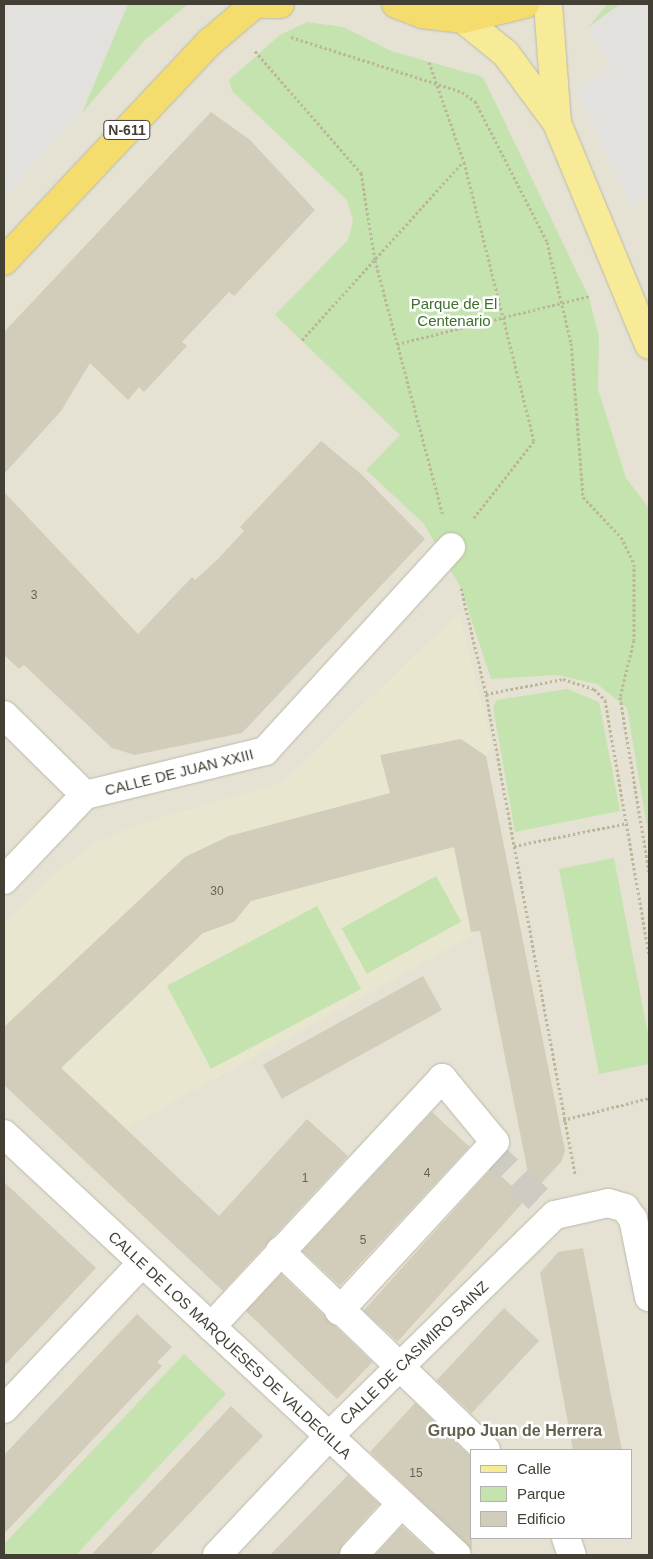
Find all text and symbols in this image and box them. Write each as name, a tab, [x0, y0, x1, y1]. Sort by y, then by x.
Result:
road number: N-611	[103, 118, 151, 142]
park label: Parque de El Centenario	[411, 294, 497, 329]
house number: 3	[31, 589, 37, 603]
street label: CALLE DE JUAN XXIII	[103, 745, 255, 799]
house number: 30	[210, 885, 224, 899]
house number: 4	[424, 1167, 430, 1181]
house number: 1	[302, 1172, 308, 1186]
street label: CALLE DE LOS MARQUESES DE VALDECILLA	[105, 1227, 355, 1463]
house number: 5	[360, 1234, 366, 1248]
street label: CALLE DE CASIMIRO SAINZ	[336, 1277, 492, 1429]
district label: Grupo Juan de Herrera	[428, 1421, 602, 1441]
legend	[470, 1449, 633, 1539]
text: Calle	[517, 1460, 551, 1477]
house number: 15	[409, 1467, 423, 1481]
text: Parque	[517, 1485, 565, 1502]
text: Edificio	[517, 1510, 565, 1527]

